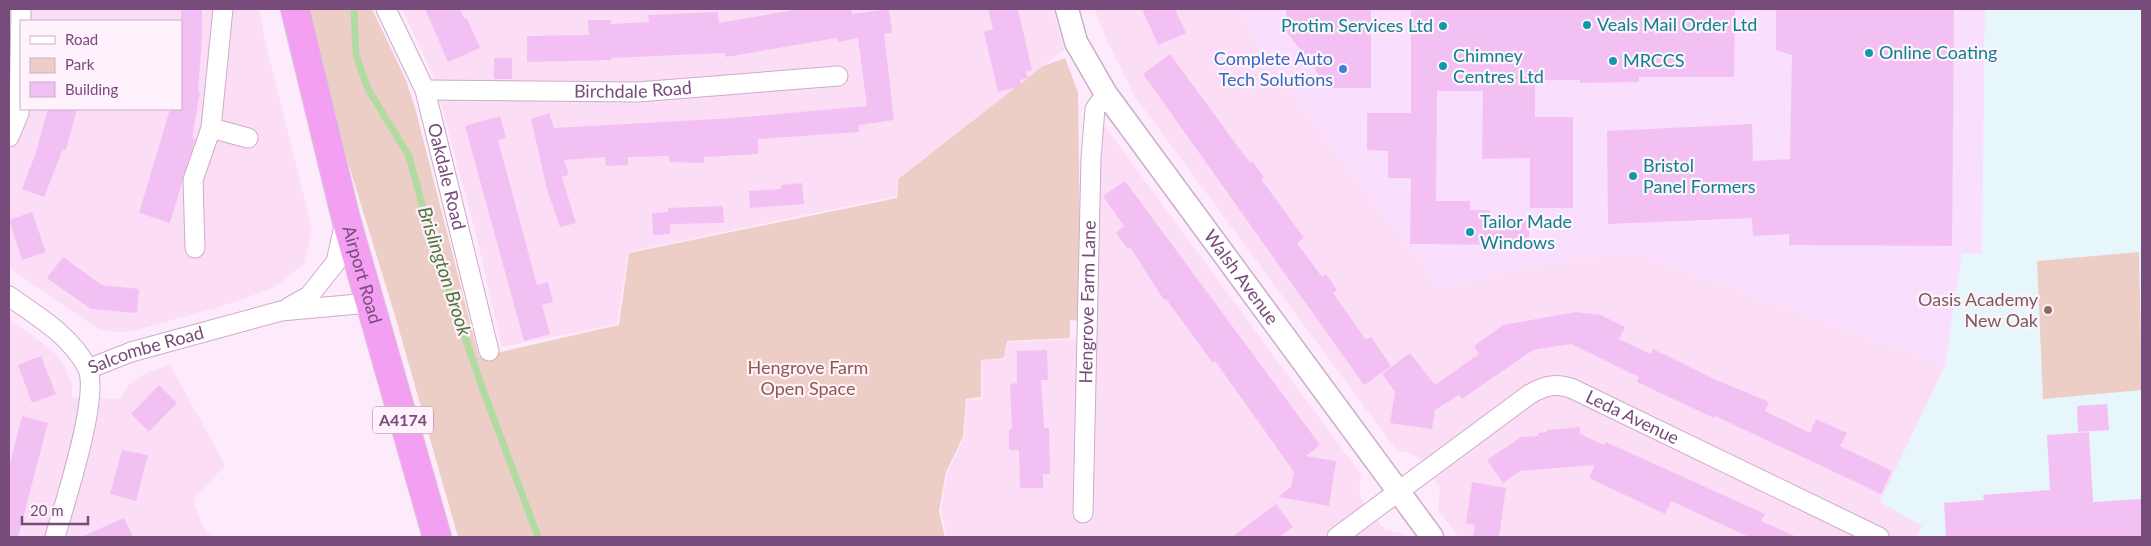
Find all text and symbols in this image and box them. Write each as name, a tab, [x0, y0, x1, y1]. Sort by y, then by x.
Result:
place label: Veals Mail Order Ltd	[1597, 13, 1757, 35]
place label: Protim Services Ltd	[1281, 14, 1433, 36]
marker: Veals Mail Order Ltd	[1581, 19, 1593, 31]
legend	[20, 20, 182, 110]
marker: Protim Services Ltd	[1437, 20, 1449, 32]
text: Road	[65, 30, 98, 48]
place label: Online Coating	[1879, 41, 1997, 63]
place label: Chimney Centres Ltd	[1453, 44, 1544, 87]
place label: Complete Auto Tech Solutions	[1214, 47, 1333, 90]
marker: Online Coating	[1863, 47, 1875, 59]
place label: MRCCS	[1623, 49, 1684, 71]
text: Park	[65, 55, 95, 73]
marker: MRCCS	[1607, 55, 1619, 67]
marker: Chimney Centres Ltd	[1437, 60, 1449, 72]
marker: Complete Auto Tech Solutions	[1337, 63, 1349, 75]
street label: Birchdale Road	[574, 76, 693, 102]
text: Building	[65, 80, 118, 98]
street label: Oakdale Road	[424, 121, 471, 232]
place label: Bristol Panel Formers	[1643, 154, 1756, 197]
marker: Bristol Panel Formers	[1627, 170, 1639, 182]
water label: Brislington Brook	[414, 203, 478, 339]
place label: Tailor Made Windows	[1480, 210, 1572, 253]
street label: Hengrove Farm Lane	[1074, 220, 1100, 384]
street label: Airport Road	[338, 223, 387, 326]
street label: Walsh Avenue	[1200, 225, 1284, 329]
marker: Tailor Made Windows	[1464, 226, 1476, 238]
place label: Oasis Academy New Oak	[1918, 288, 2039, 331]
marker: Oasis Academy New Oak	[2042, 304, 2054, 316]
street label: Salcombe Road	[84, 321, 206, 378]
park label: Hengrove Farm Open Space	[748, 356, 868, 399]
street label: Leda Avenue	[1583, 385, 1683, 449]
road number: A4174	[373, 406, 433, 434]
scale bar	[22, 494, 89, 526]
text: 20 m	[30, 501, 64, 519]

